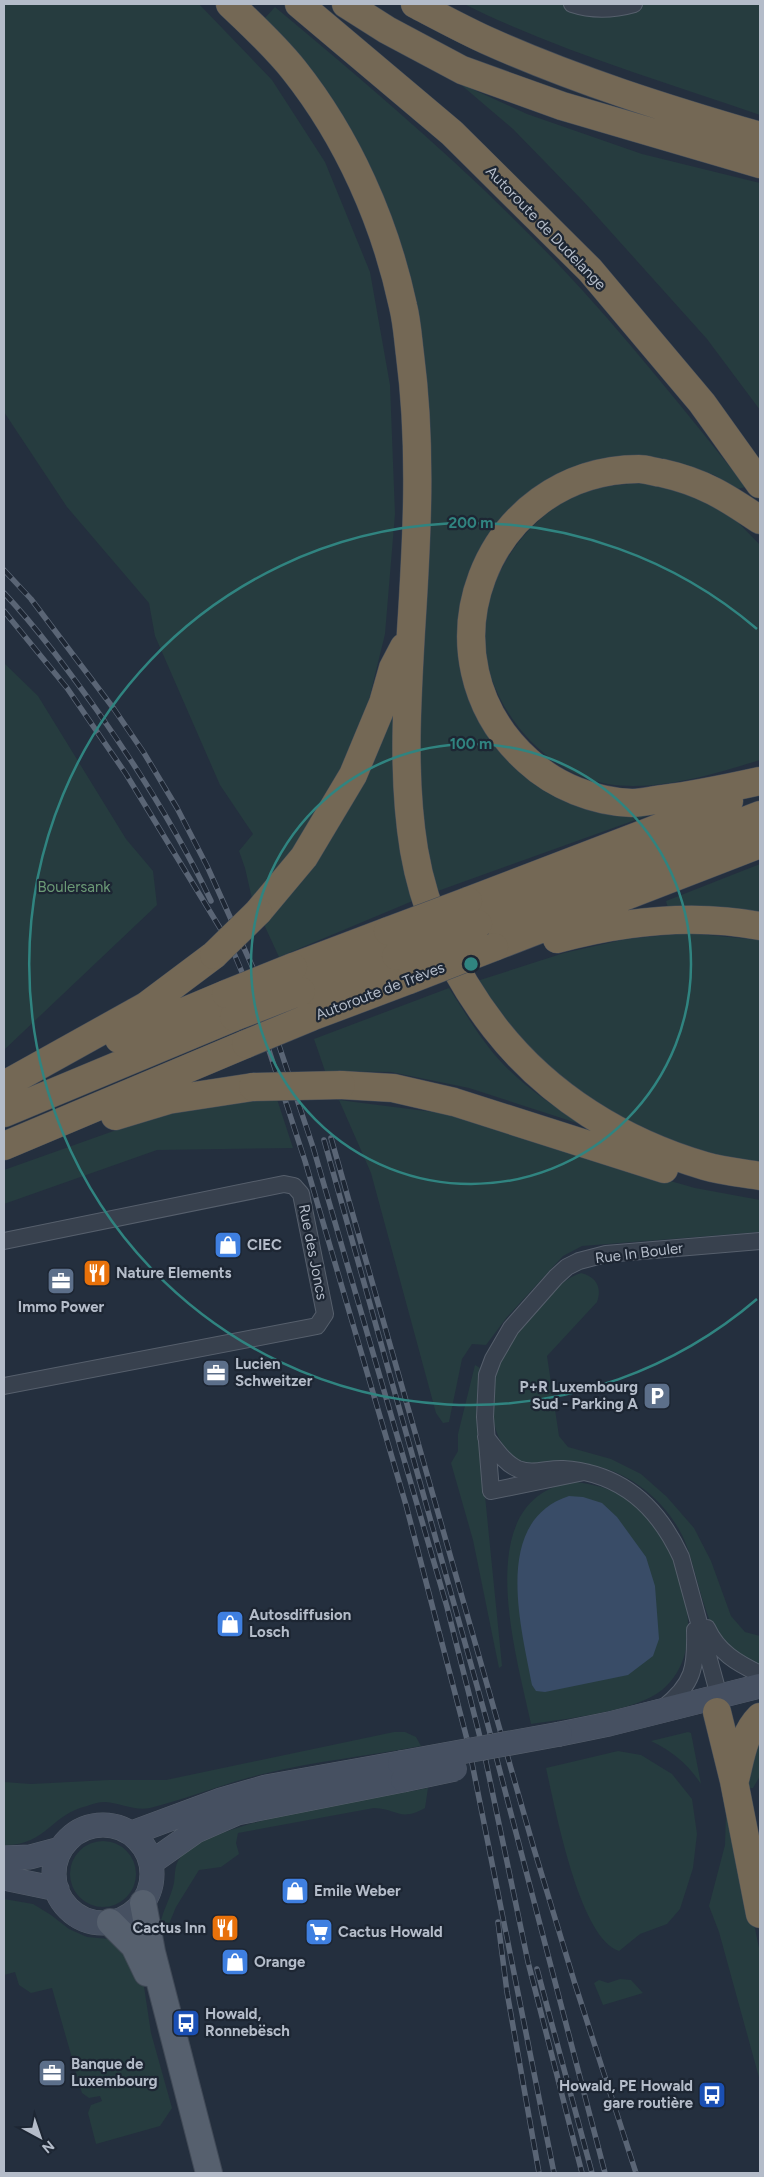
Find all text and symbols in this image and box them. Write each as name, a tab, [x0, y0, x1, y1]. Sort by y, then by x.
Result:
street label: Autoroute de Dudelange	[482, 162, 610, 294]
text: 200 m	[449, 514, 493, 532]
text: 100 m	[450, 735, 492, 753]
park label: Boulersank	[37, 878, 111, 896]
centre of rings	[462, 955, 480, 973]
street label: Autoroute de Trèves	[313, 958, 447, 1024]
street label: Rue des Joncs	[295, 1203, 331, 1301]
shop icon: CIEC	[213, 1230, 243, 1260]
place label: CIEC	[247, 1236, 282, 1254]
street label: Rue In Bouler	[594, 1239, 684, 1267]
restaurant icon: Nature Elements	[82, 1258, 112, 1288]
place label: Nature Elements	[116, 1264, 231, 1282]
office icon: Immo Power	[46, 1266, 76, 1296]
place label: Immo Power	[18, 1298, 104, 1316]
place label: Lucien Schweitzer	[235, 1355, 313, 1390]
office icon: Lucien Schweitzer	[201, 1358, 231, 1388]
place label: P+R Luxembourg Sud - Parking A	[520, 1378, 638, 1413]
parking icon: P+R Luxembourg Sud - Parking A	[642, 1381, 672, 1411]
place label: Autosdiffusion Losch	[249, 1606, 351, 1641]
shop icon: Autosdiffusion Losch	[215, 1609, 245, 1639]
shop icon: Emile Weber	[280, 1876, 310, 1906]
place label: Emile Weber	[314, 1882, 401, 1900]
restaurant icon: Cactus Inn	[210, 1913, 240, 1943]
supermarket icon: Cactus Howald	[304, 1917, 334, 1947]
place label: Cactus Inn	[132, 1919, 206, 1937]
place label: Cactus Howald	[338, 1923, 443, 1941]
shop icon: Orange	[220, 1947, 250, 1977]
place label: Orange	[254, 1953, 306, 1971]
place label: Howald, Ronnebësch	[205, 2005, 290, 2040]
bus stop icon: Howald, Ronnebësch	[171, 2008, 201, 2038]
place label: Banque de Luxembourg	[71, 2055, 158, 2090]
office icon: Banque de Luxembourg	[37, 2058, 67, 2088]
place label: Howald, PE Howald gare routière	[559, 2077, 694, 2112]
bus stop icon: Howald, PE Howald gare routière	[697, 2080, 727, 2110]
north arrow	[15, 2112, 65, 2162]
text: N	[38, 2137, 58, 2157]

